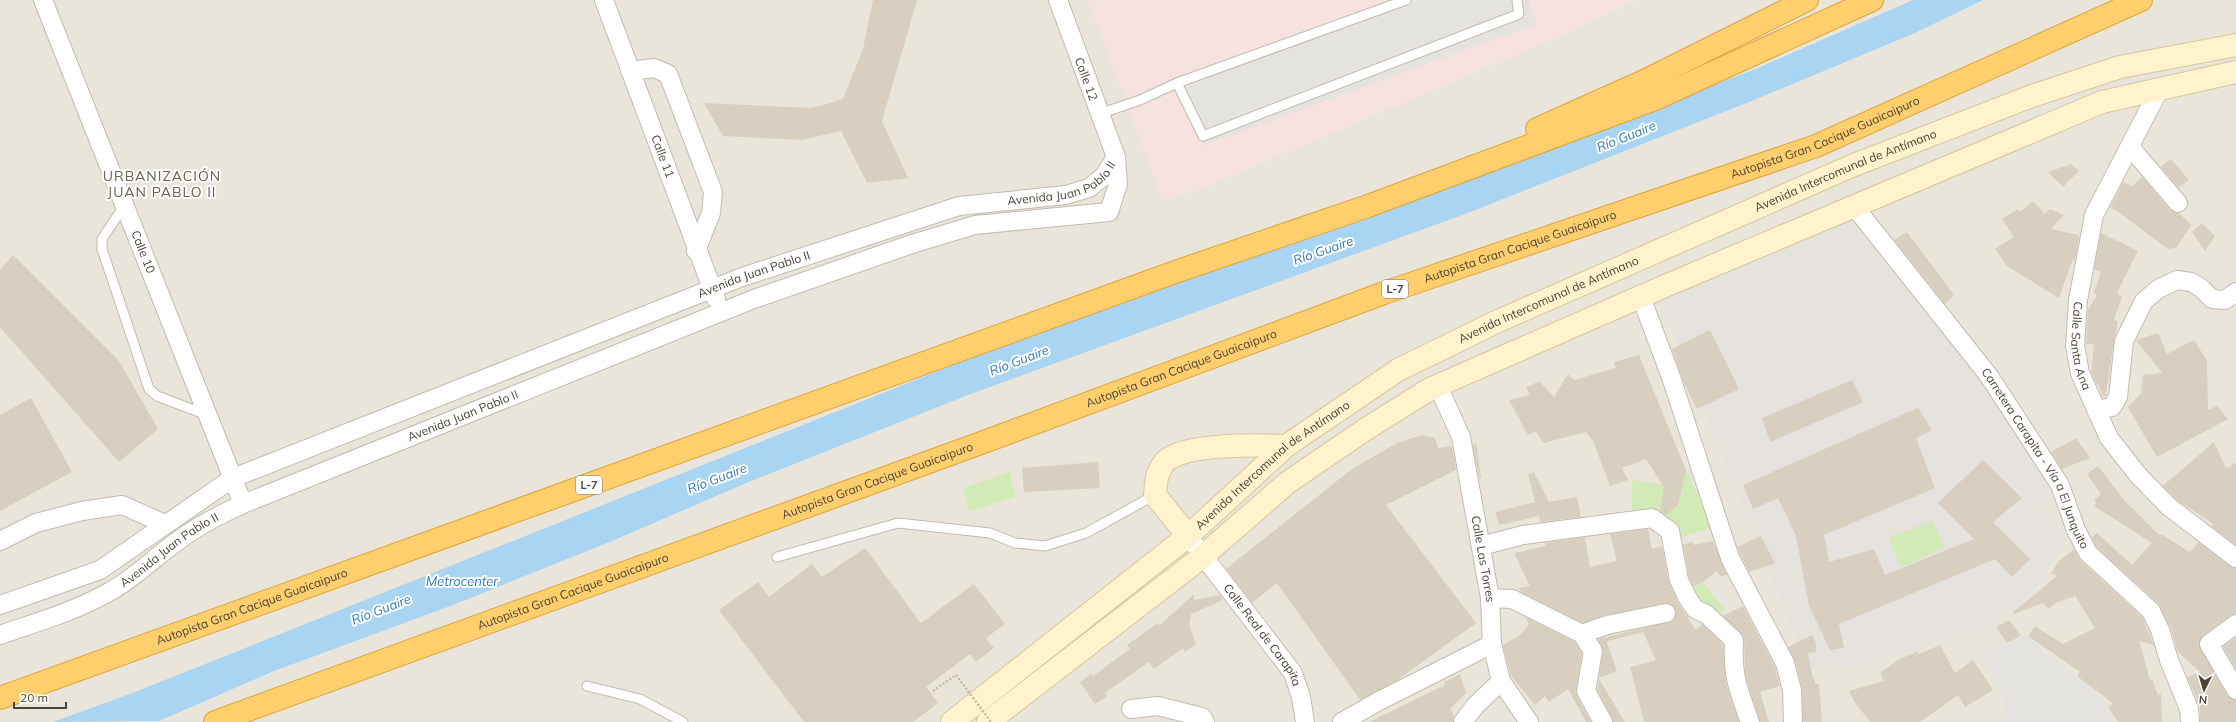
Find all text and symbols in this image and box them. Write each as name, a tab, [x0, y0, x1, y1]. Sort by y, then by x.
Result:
street label: Calle 12	[1072, 55, 1101, 103]
street label: Autopista Gran Cacique Guaicaipuro	[1728, 92, 1922, 182]
water label: Río Guaire	[1594, 117, 1658, 155]
street label: Avenida Intercomunal de Antímano	[1752, 126, 1939, 215]
street label: Calle 11	[648, 133, 678, 180]
street label: Avenida Juan Pablo II	[1007, 158, 1118, 208]
district label: URBANIZACIÓN JUAN PABLO II	[103, 167, 221, 201]
street label: Autopista Gran Cacique Guaicaipuro	[1422, 206, 1618, 286]
street label: Calle 10	[128, 228, 159, 275]
water label: Río Guaire	[1291, 232, 1355, 268]
street label: Avenida Juan Pablo II	[695, 247, 812, 301]
street label: Avenida Intercomunal de Antímano	[1456, 252, 1641, 346]
road number: L-7	[1382, 280, 1408, 298]
street label: Calle Santa Ana	[2068, 301, 2095, 392]
street label: Autopista Gran Cacique Guaicaipuro	[1084, 326, 1279, 410]
water label: Río Guaire	[987, 341, 1051, 379]
street label: Carretera Carapita - Vía a El Junquito	[1978, 365, 2093, 551]
street label: Avenida Juan Pablo II	[405, 386, 520, 444]
street label: Avenida Intercomunal de Antímano	[1192, 397, 1352, 533]
street label: Autopista Gran Cacique Guaicaipuro	[779, 438, 975, 522]
water label: Río Guaire	[685, 459, 749, 497]
road number: L-7	[576, 476, 602, 494]
street label: Avenida Juan Pablo II	[117, 509, 221, 590]
street label: Calle Las Torres	[1468, 514, 1498, 603]
street label: Autopista Gran Cacique Guaicaipuro	[475, 549, 671, 633]
street label: Autopista Gran Cacique Guaicaipuro	[154, 565, 350, 648]
water label: Metrocenter	[426, 573, 499, 589]
street label: Calle Real de Carapita	[1220, 581, 1305, 688]
water label: Río Guaire	[349, 590, 413, 628]
north arrow	[2184, 670, 2224, 710]
scale bar	[14, 684, 66, 710]
text: 20 m	[20, 690, 48, 705]
text: N	[2198, 693, 2208, 707]

